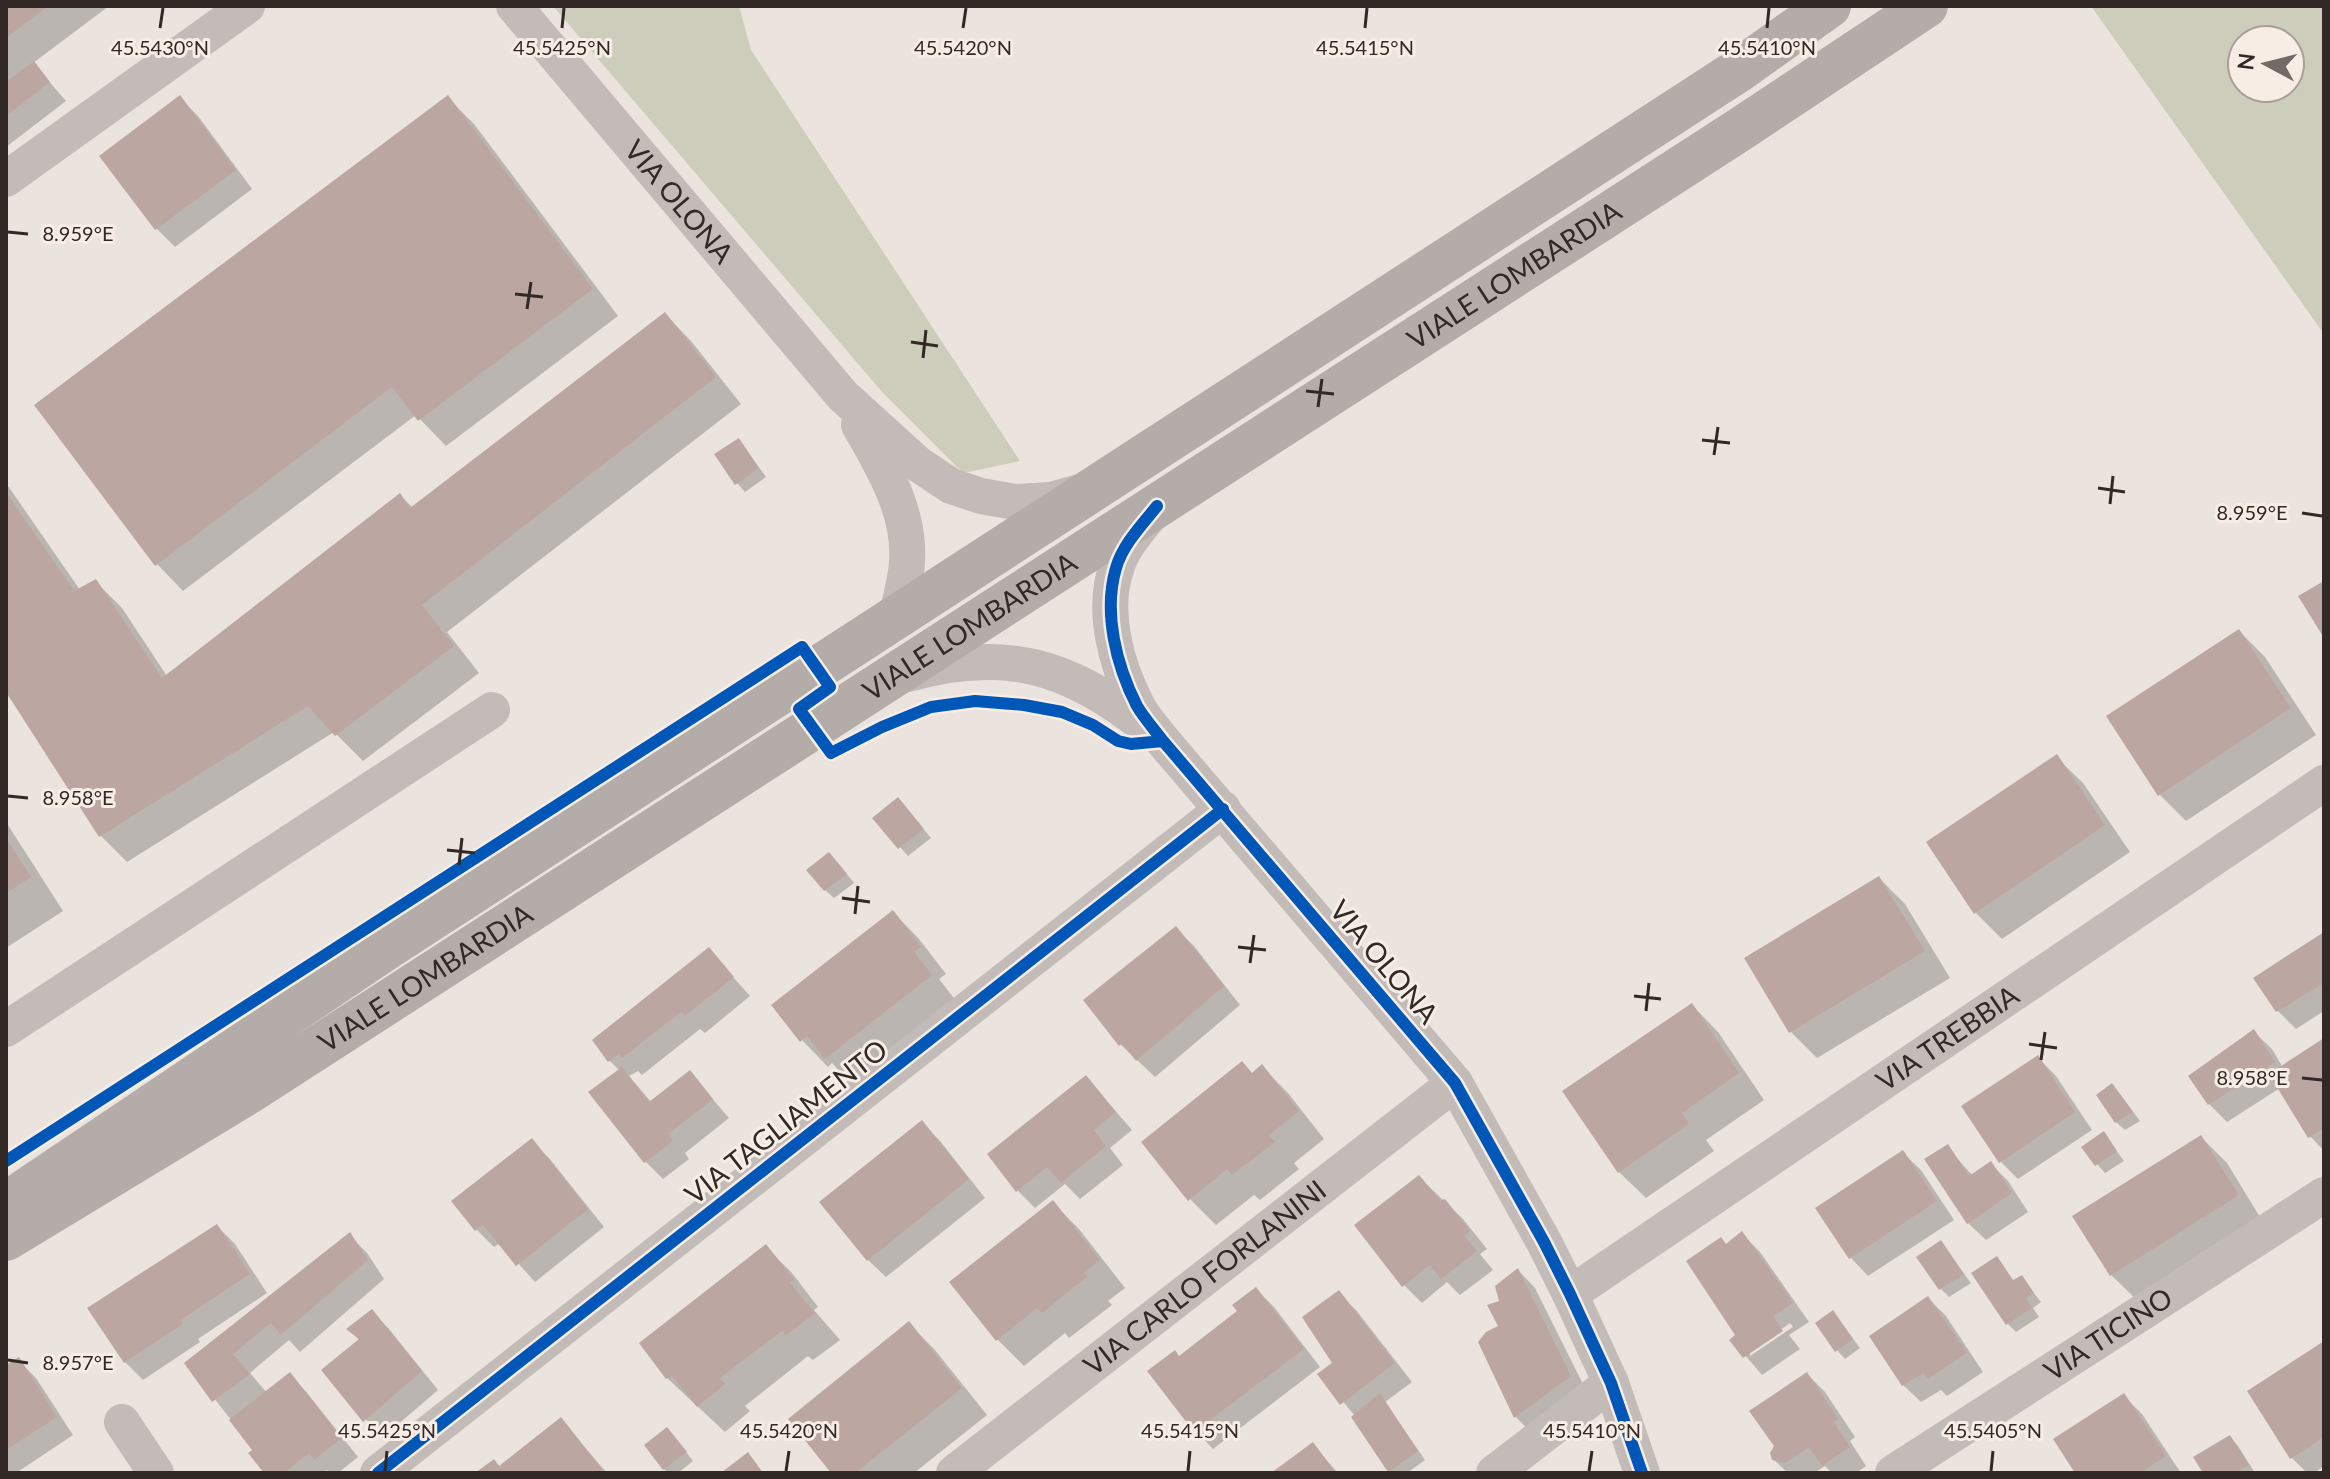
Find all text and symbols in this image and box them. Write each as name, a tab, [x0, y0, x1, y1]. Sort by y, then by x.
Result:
north arrow	[2226, 24, 2306, 104]
text: 45.5430°N	[111, 35, 209, 59]
text: 45.5425°N	[513, 35, 611, 59]
text: 45.5420°N	[914, 35, 1012, 59]
text: 45.5415°N	[1316, 35, 1414, 59]
text: 45.5410°N	[1718, 35, 1816, 59]
text: N	[2231, 51, 2260, 72]
street label: VIA OLONA	[618, 132, 741, 270]
street label: VIALE LOMBARDIA	[1400, 193, 1627, 356]
text: 8.959°E	[43, 221, 113, 245]
text: 8.959°E	[2217, 500, 2287, 524]
street label: VIALE LOMBARDIA	[856, 544, 1083, 707]
text: 8.958°E	[43, 785, 113, 809]
street label: VIA OLONA	[1323, 893, 1446, 1030]
street label: VIALE LOMBARDIA	[311, 896, 538, 1059]
street label: VIA TREBBIA	[1869, 977, 2025, 1098]
street label: VIA TAGLIAMENTO	[677, 1032, 893, 1211]
text: 8.958°E	[2217, 1065, 2287, 1089]
street label: VIA CARLO FORLANINI	[1076, 1172, 1332, 1382]
street label: VIA TICINO	[2037, 1280, 2178, 1387]
text: 8.957°E	[43, 1350, 113, 1374]
text: 45.5425°N	[338, 1418, 436, 1442]
text: 45.5420°N	[740, 1418, 838, 1442]
text: 45.5415°N	[1141, 1418, 1239, 1442]
text: 45.5410°N	[1543, 1418, 1641, 1442]
text: 45.5405°N	[1944, 1418, 2042, 1442]

